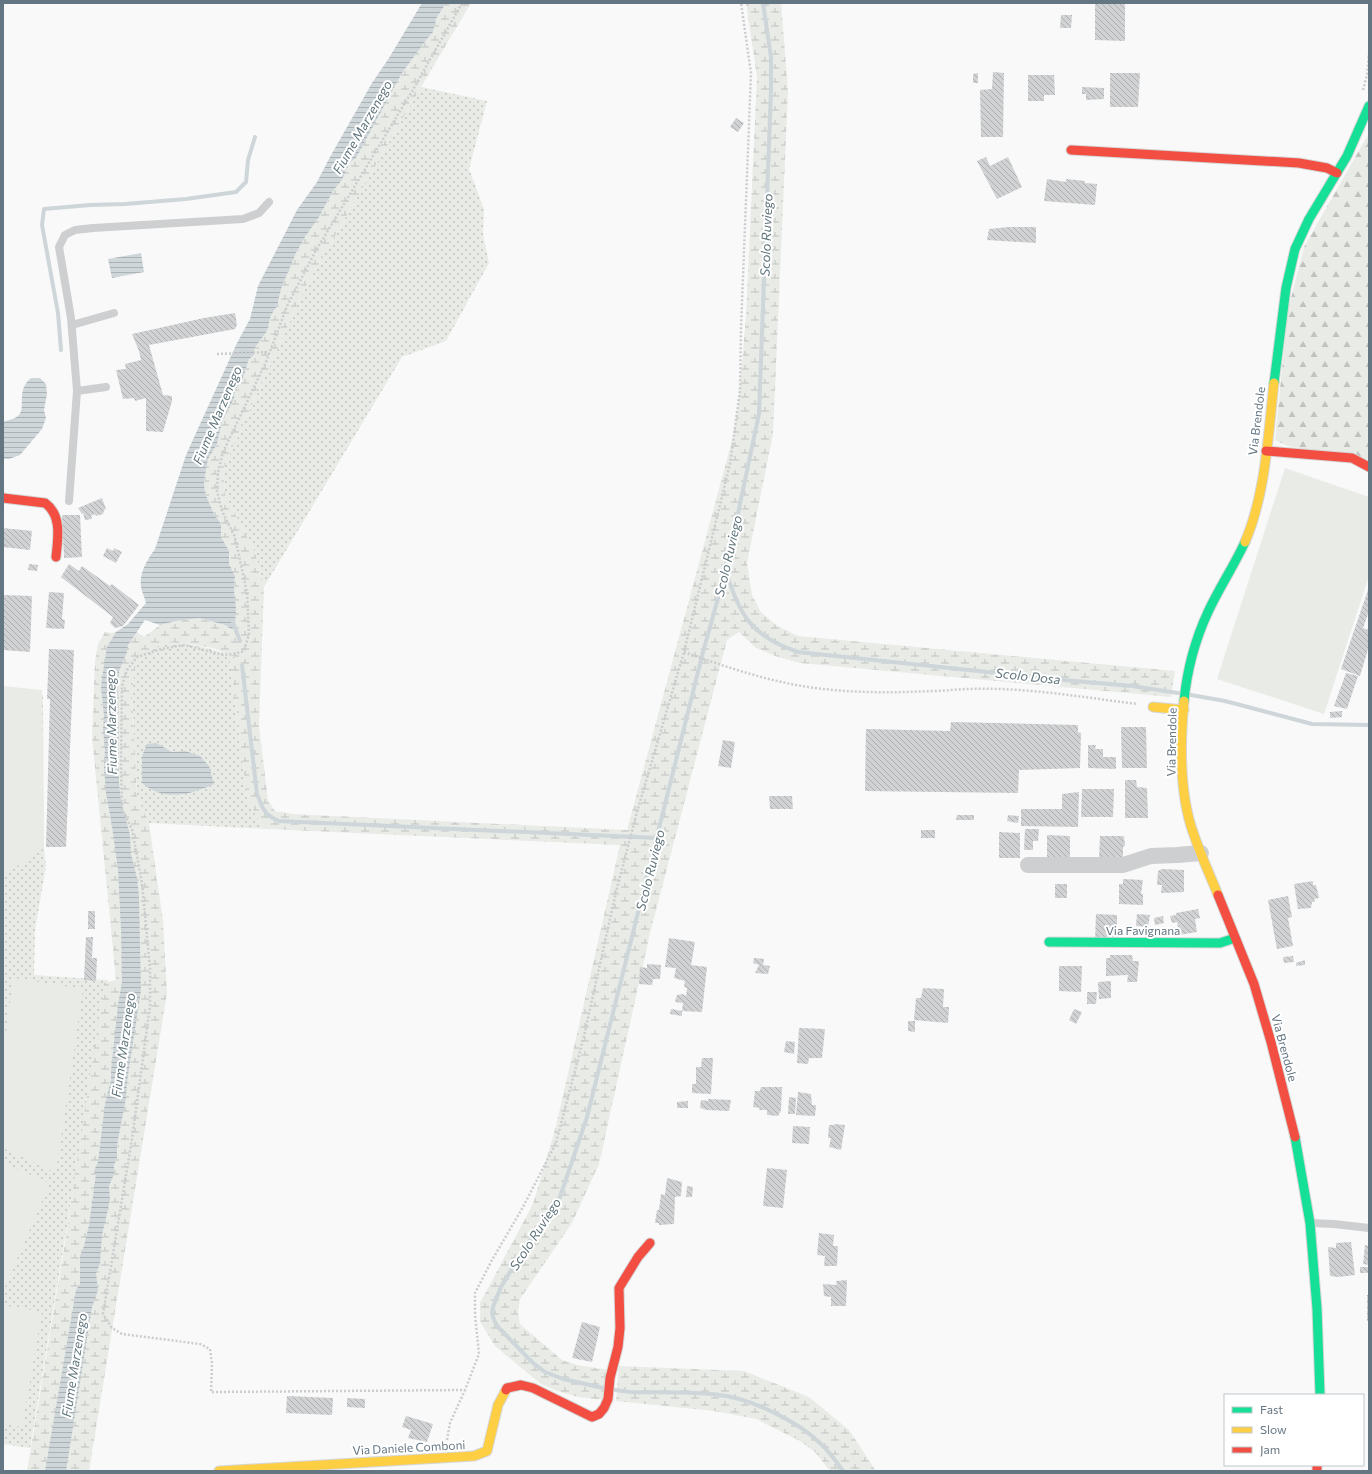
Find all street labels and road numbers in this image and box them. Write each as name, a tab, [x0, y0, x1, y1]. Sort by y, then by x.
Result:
street label: Via Brendole	[1245, 386, 1267, 456]
street label: Via Brendole	[1163, 707, 1179, 777]
street label: Via Favignana	[1106, 923, 1180, 937]
street label: Via Brendole	[1269, 1013, 1301, 1083]
street label: Via Daniele Comboni	[352, 1437, 466, 1457]

